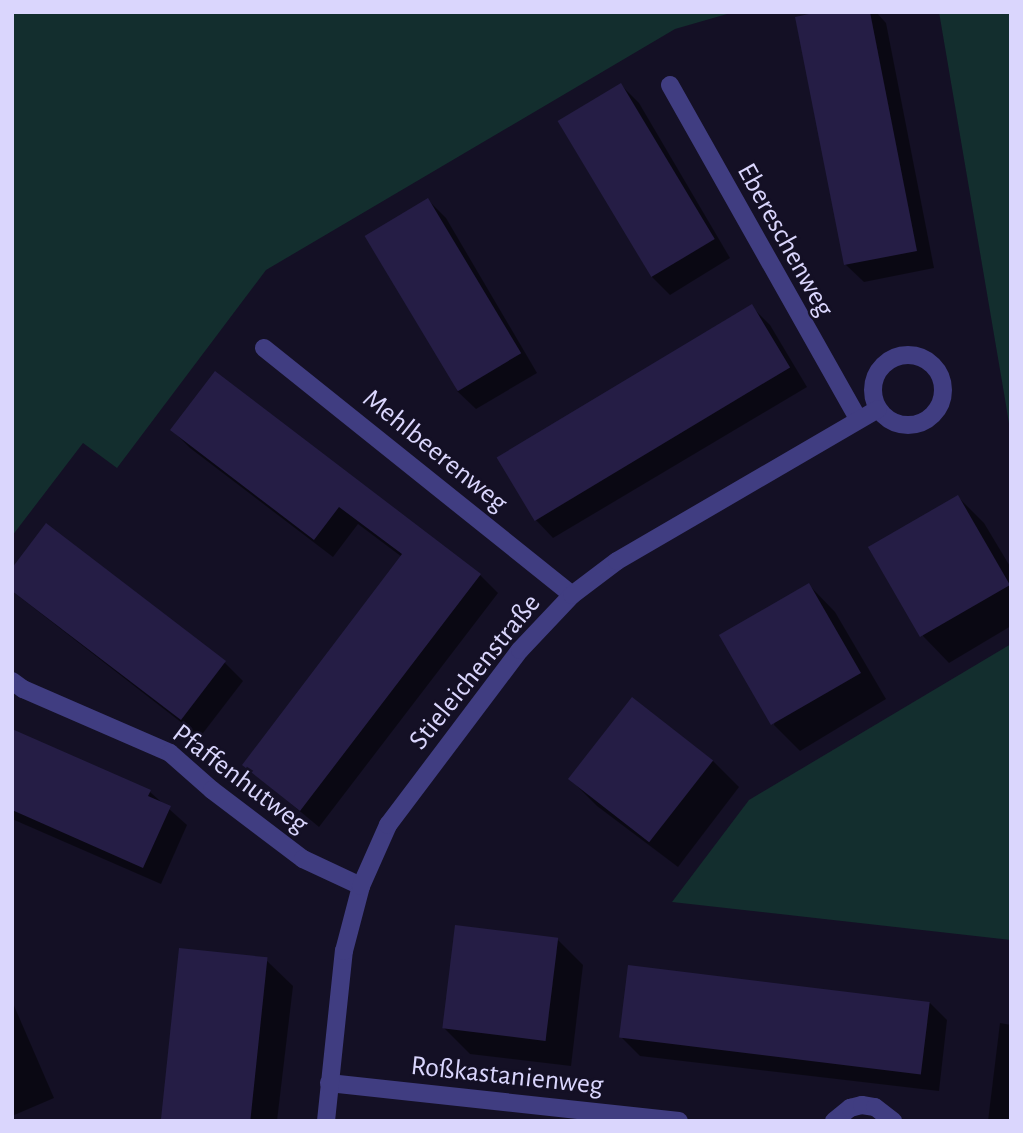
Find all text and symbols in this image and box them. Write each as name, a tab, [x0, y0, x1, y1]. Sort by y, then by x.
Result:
street label: Ebereschenweg	[729, 158, 841, 322]
street label: Mehlbeerenweg	[356, 382, 514, 520]
street label: Stieleichenstraße	[402, 587, 548, 757]
street label: Pfaffenhutweg	[165, 717, 315, 841]
street label: Roßkastanienweg	[409, 1049, 605, 1103]

